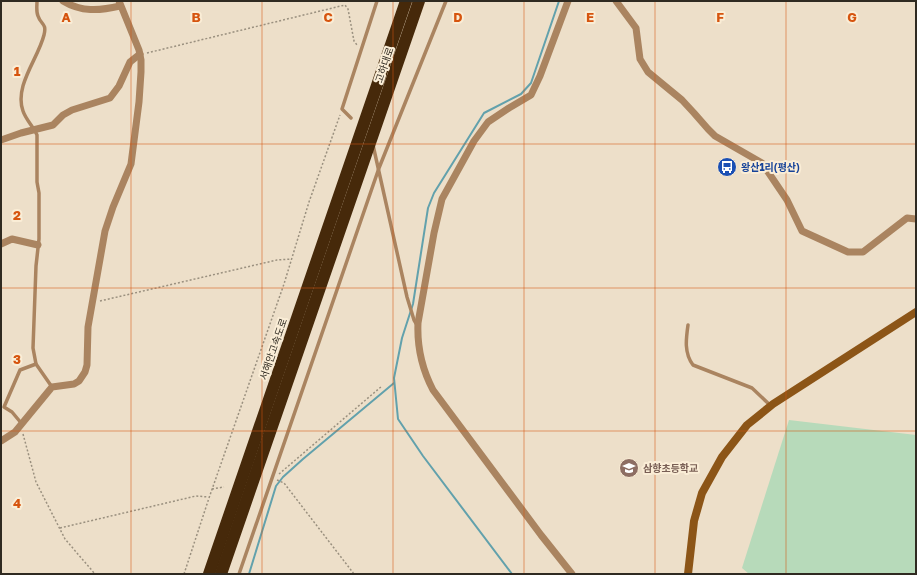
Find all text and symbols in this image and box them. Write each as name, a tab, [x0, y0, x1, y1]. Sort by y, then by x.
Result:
text: A	[61, 9, 71, 25]
text: B	[191, 9, 201, 25]
text: C	[323, 9, 333, 25]
text: D	[453, 9, 463, 25]
text: E	[586, 9, 594, 25]
text: F	[716, 9, 724, 25]
text: G	[847, 9, 857, 25]
street label: 고하대로	[372, 46, 396, 84]
text: 1	[14, 63, 21, 79]
bus stop icon: 왕산1리(평산)	[716, 156, 738, 178]
place label: 왕산1리(평산)	[741, 161, 800, 173]
text: 2	[13, 207, 21, 223]
street label: 서해안고속도로	[257, 317, 289, 381]
text: 3	[13, 351, 21, 367]
school or university icon: 삼향초등학교	[618, 457, 640, 479]
place label: 삼향초등학교	[643, 462, 698, 474]
text: 4	[13, 495, 21, 511]

